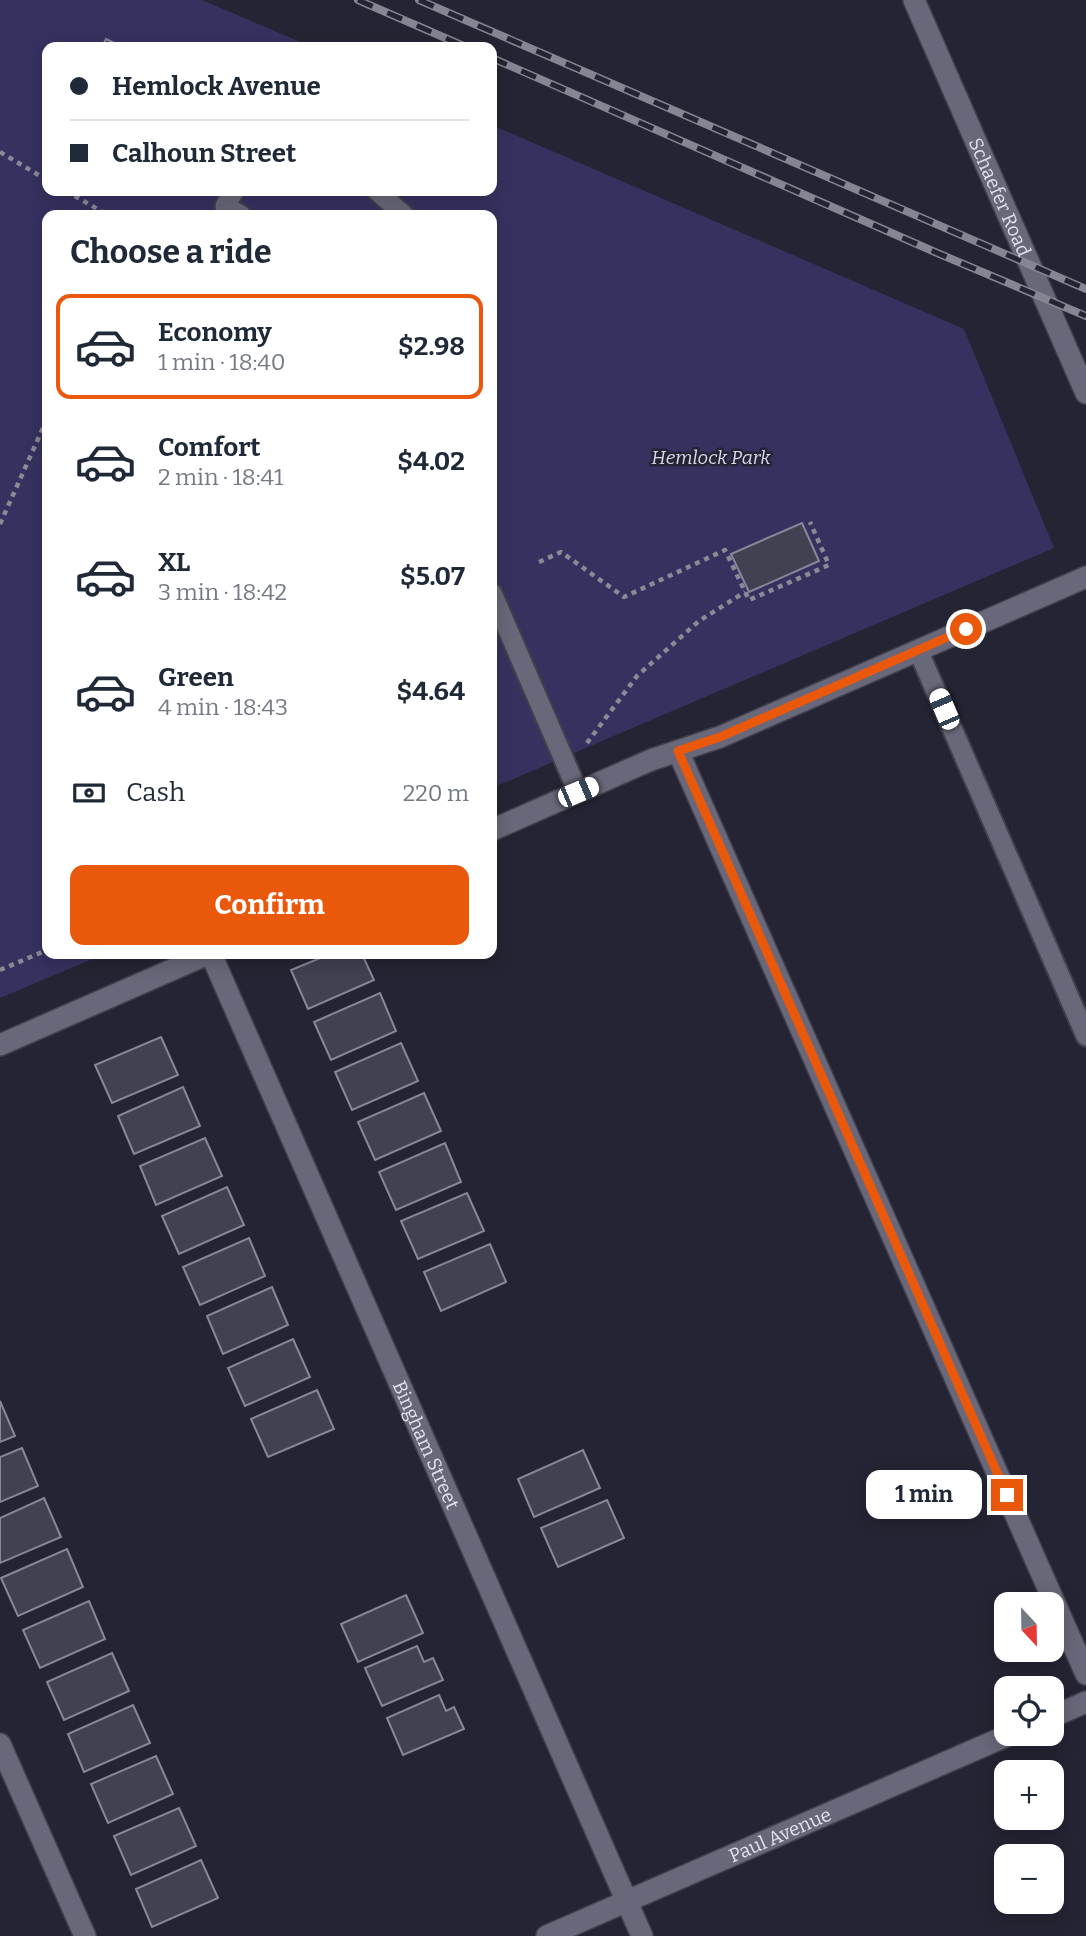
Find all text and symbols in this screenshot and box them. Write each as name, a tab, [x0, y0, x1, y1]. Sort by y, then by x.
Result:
text: Hemlock Avenue	[112, 71, 321, 102]
street label: Schaefer Road	[964, 134, 1036, 260]
text: Calhoun Street	[112, 138, 296, 169]
text: Choose a ride	[70, 233, 271, 271]
icon: car	[74, 315, 137, 378]
text: Economy	[158, 317, 272, 348]
text: $2.98	[398, 331, 465, 362]
text: 1 min · 18:40	[158, 348, 286, 376]
icon: car	[74, 430, 137, 493]
text: Comfort	[158, 432, 261, 463]
text: $4.02	[397, 446, 465, 477]
park label: Hemlock Park	[651, 446, 771, 469]
text: 2 min · 18:41	[158, 463, 283, 491]
icon: car	[74, 545, 137, 608]
text: XL	[158, 547, 190, 578]
text: $5.07	[400, 561, 465, 592]
text: 3 min · 18:42	[158, 578, 287, 606]
route start	[950, 613, 982, 645]
icon: car	[74, 660, 137, 723]
text: Green	[158, 662, 234, 693]
text: $4.64	[397, 676, 465, 707]
car	[927, 686, 962, 732]
text: 4 min · 18:43	[158, 693, 288, 721]
icon: cash	[70, 774, 108, 812]
car	[555, 774, 602, 810]
text: Cash	[126, 777, 185, 808]
text: 220 m	[403, 779, 469, 807]
button: Confirm	[70, 865, 469, 945]
street label: Bingham Street	[388, 1377, 465, 1513]
callout: 1 min	[867, 1470, 982, 1520]
route end	[991, 1479, 1023, 1511]
text: 1 min	[895, 1480, 953, 1508]
north arrow	[994, 1592, 1064, 1662]
map controls	[994, 1592, 1064, 1914]
button: locate	[994, 1676, 1064, 1746]
button: +	[994, 1760, 1064, 1830]
street label: Paul Avenue	[725, 1802, 835, 1867]
button: −	[994, 1844, 1064, 1914]

